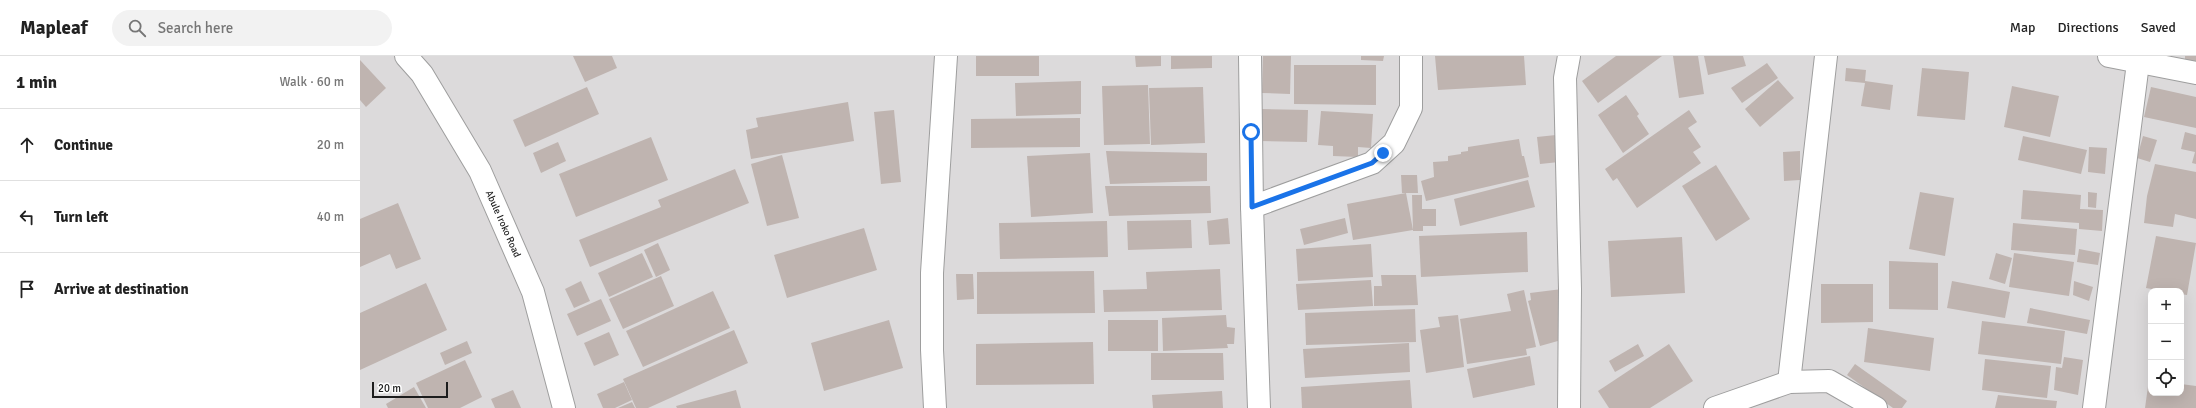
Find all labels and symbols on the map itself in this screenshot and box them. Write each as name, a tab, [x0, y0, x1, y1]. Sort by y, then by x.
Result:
route start	[1242, 123, 1260, 141]
route end	[1374, 144, 1392, 162]
street label: Abule Iroko Road	[483, 189, 523, 259]
scale bar	[372, 380, 448, 399]

